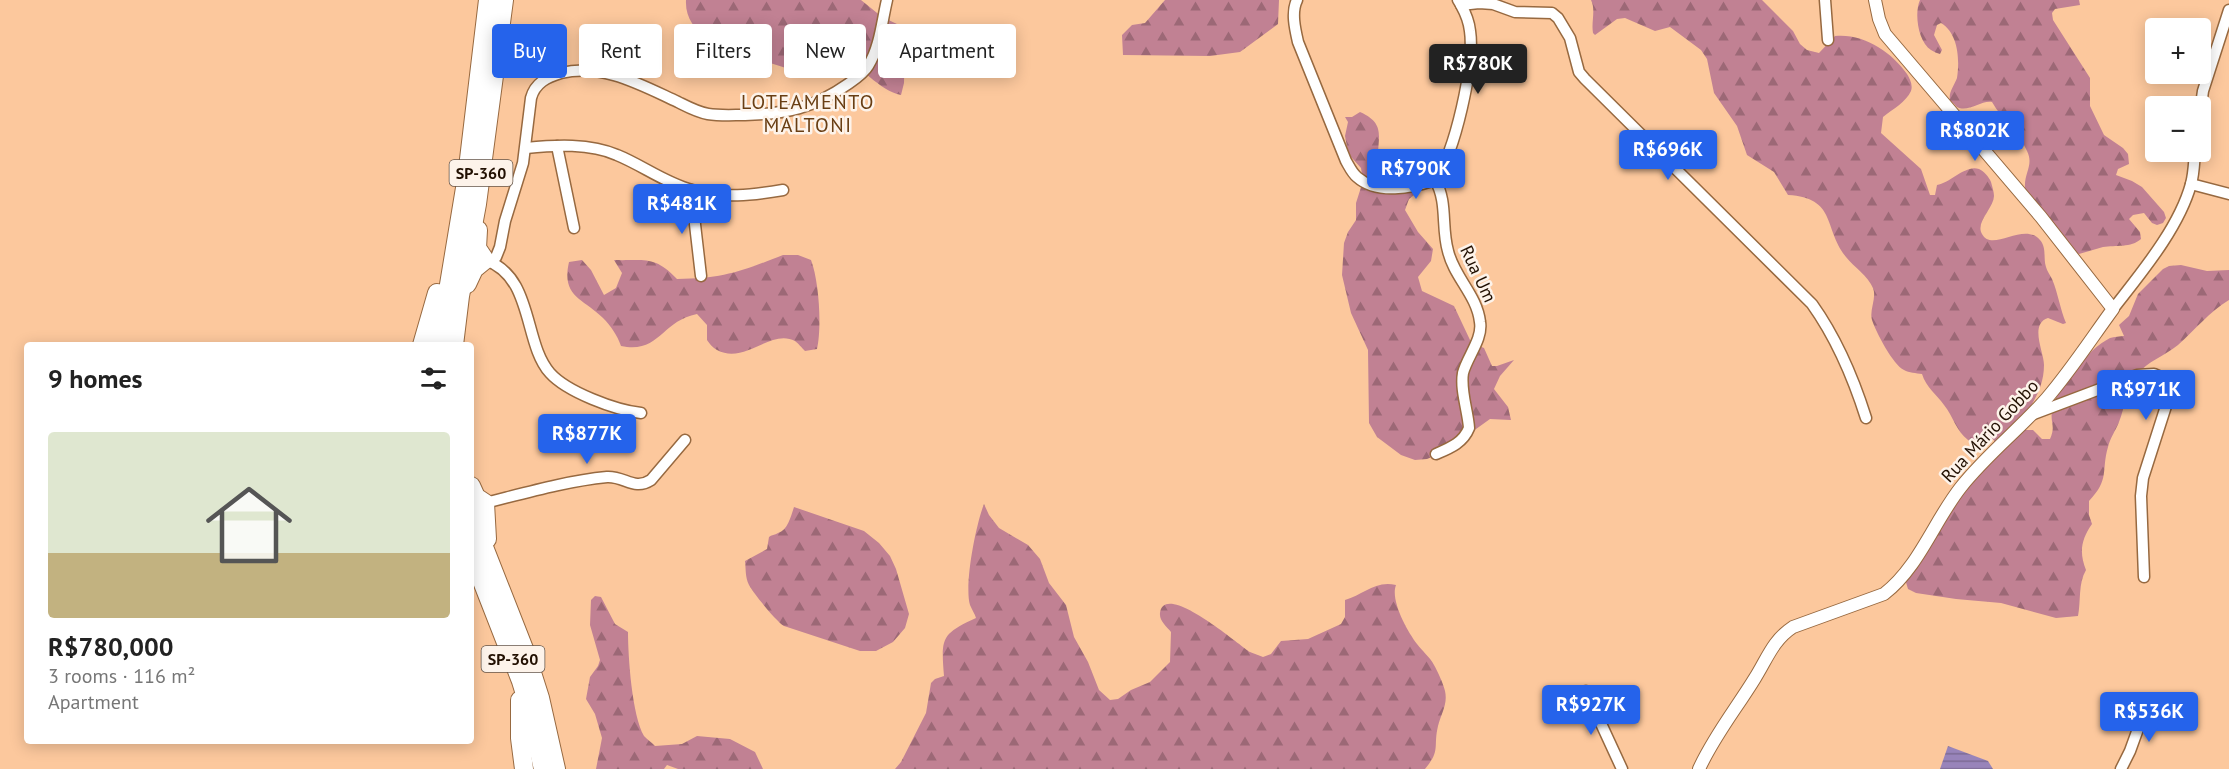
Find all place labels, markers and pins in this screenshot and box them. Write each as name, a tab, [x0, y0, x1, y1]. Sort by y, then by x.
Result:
pin: R$780K	[1429, 44, 1527, 95]
pin: R$802K	[1926, 111, 2024, 162]
pin: R$696K	[1619, 130, 1717, 181]
pin: R$790K	[1367, 149, 1465, 200]
pin: R$481K	[633, 184, 731, 235]
pin: R$971K	[2097, 370, 2195, 421]
pin: R$877K	[538, 414, 636, 465]
pin: R$927K	[1542, 685, 1640, 736]
pin: R$536K	[2100, 692, 2198, 743]

